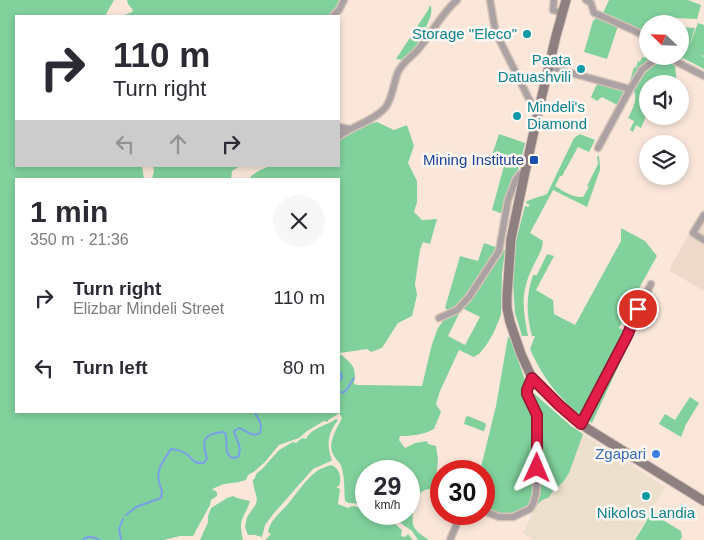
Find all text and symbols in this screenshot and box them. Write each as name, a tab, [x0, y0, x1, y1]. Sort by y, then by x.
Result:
north arrow	[639, 15, 689, 65]
map controls	[639, 15, 689, 185]
place label: Storage "Eleco"	[412, 25, 517, 42]
marker: Storage "Eleco"	[521, 28, 533, 40]
icon: right	[30, 35, 95, 100]
text: 110 m	[113, 35, 210, 74]
place label: Paata Datuashvili	[498, 51, 572, 85]
marker: Paata Datuashvili	[575, 63, 587, 75]
button: sound	[639, 75, 689, 125]
text: Turn right	[113, 76, 206, 101]
place label: Mindeli's Diamond	[527, 98, 587, 132]
marker: Mindeli's Diamond	[511, 110, 523, 122]
icon: left	[111, 130, 139, 158]
icon: ahead	[164, 130, 192, 158]
icon: right	[217, 130, 245, 158]
button: layers	[639, 135, 689, 185]
place label: Mining Institute	[423, 151, 524, 168]
marker: Mining Institute	[528, 154, 540, 166]
text: 1 min	[30, 195, 108, 228]
button: close	[273, 195, 325, 247]
text: 350 m · 21:36	[30, 231, 129, 248]
text: Turn right	[73, 278, 161, 299]
icon: right	[30, 284, 58, 312]
text: 110 m	[274, 287, 325, 308]
pin	[617, 288, 659, 330]
icon: arrive	[624, 295, 652, 323]
text: Elizbar Mindeli Street	[73, 300, 224, 317]
icon: left	[30, 354, 58, 382]
text: Turn left	[73, 357, 148, 378]
text: 80 m	[283, 357, 325, 378]
position arrow	[510, 441, 562, 493]
place label: Zgapari	[595, 445, 646, 462]
marker: Zgapari	[650, 448, 662, 460]
speed limit sign: 30	[430, 460, 495, 525]
text: 29	[374, 472, 401, 500]
marker: Nikolos Landia	[640, 490, 652, 502]
text: km/h	[374, 498, 401, 512]
place label: Nikolos Landia	[597, 504, 696, 521]

